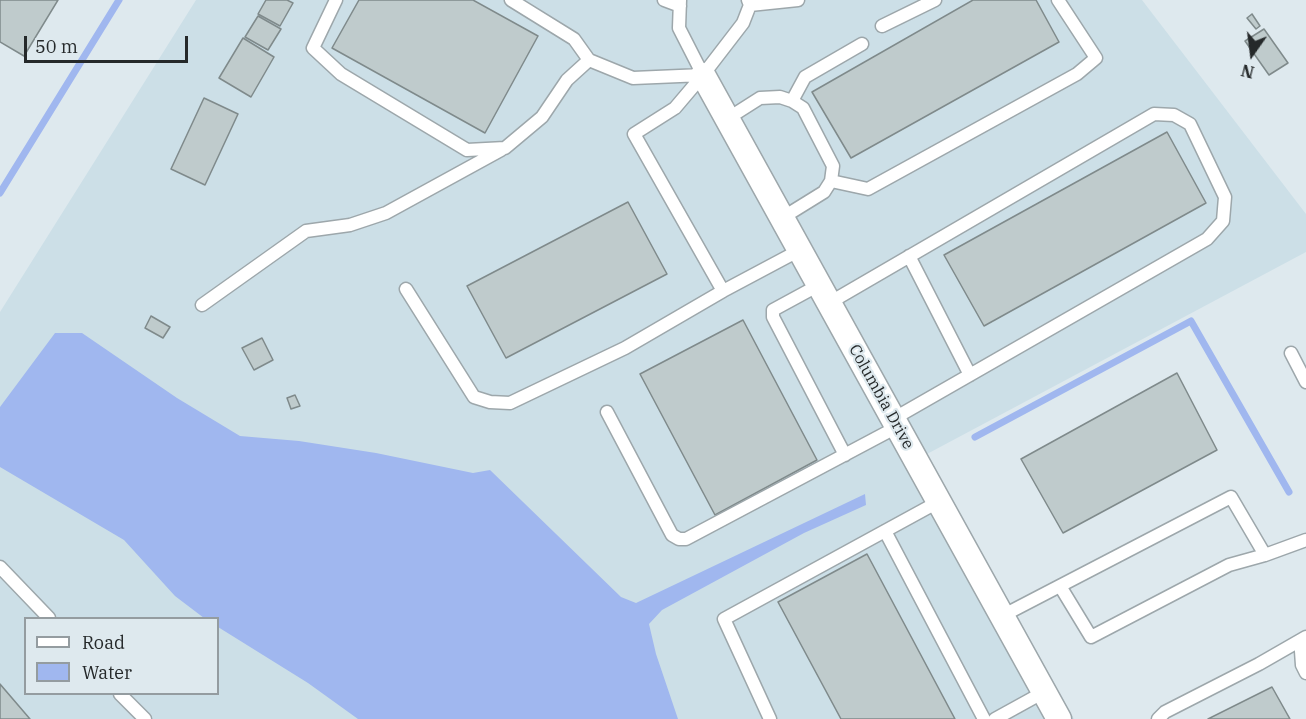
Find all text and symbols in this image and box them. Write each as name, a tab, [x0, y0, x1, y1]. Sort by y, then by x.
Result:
scale bar	[27, 24, 190, 62]
north arrow	[1222, 24, 1282, 84]
text: 50 m	[35, 35, 78, 58]
text: N	[1239, 60, 1256, 83]
street label: Columbia Drive	[844, 341, 918, 453]
legend	[24, 617, 219, 695]
text: Road	[82, 631, 125, 654]
text: Water	[82, 661, 132, 684]

